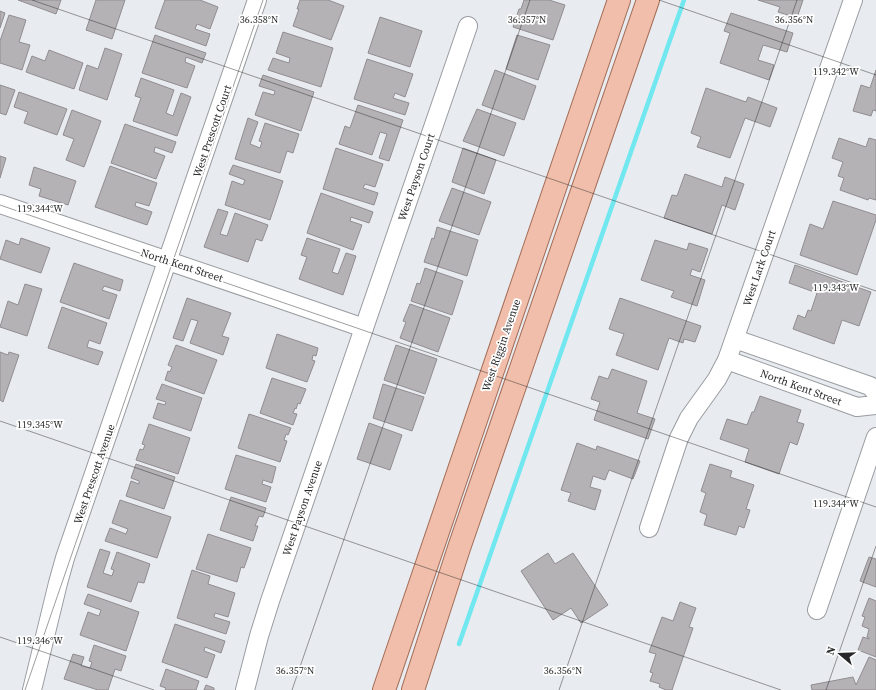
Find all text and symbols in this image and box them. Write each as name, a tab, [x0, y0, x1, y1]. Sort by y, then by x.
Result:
text: 36.358°N	[240, 13, 278, 26]
text: 36.357°N	[508, 13, 546, 26]
text: 36.356°N	[775, 13, 813, 26]
text: 119.342°W	[813, 65, 859, 78]
street label: West Prescott Court	[190, 83, 235, 179]
street label: West Payson Court	[394, 131, 439, 223]
text: 119.344°W	[17, 202, 63, 215]
street label: West Lark Court	[739, 228, 780, 308]
street label: North Kent Street	[139, 245, 225, 286]
text: 119.343°W	[813, 281, 859, 294]
street label: West Riggin Avenue	[479, 297, 524, 393]
street label: North Kent Street	[758, 366, 844, 409]
text: 119.345°W	[17, 418, 63, 431]
street label: West Prescott Avenue	[70, 422, 119, 526]
street label: West Payson Avenue	[279, 458, 326, 558]
text: 119.344°W	[813, 497, 859, 510]
text: 119.346°W	[17, 634, 63, 647]
north arrow	[820, 634, 860, 674]
text: N	[823, 645, 839, 657]
text: 36.357°N	[276, 664, 314, 677]
text: 36.356°N	[544, 664, 582, 677]

